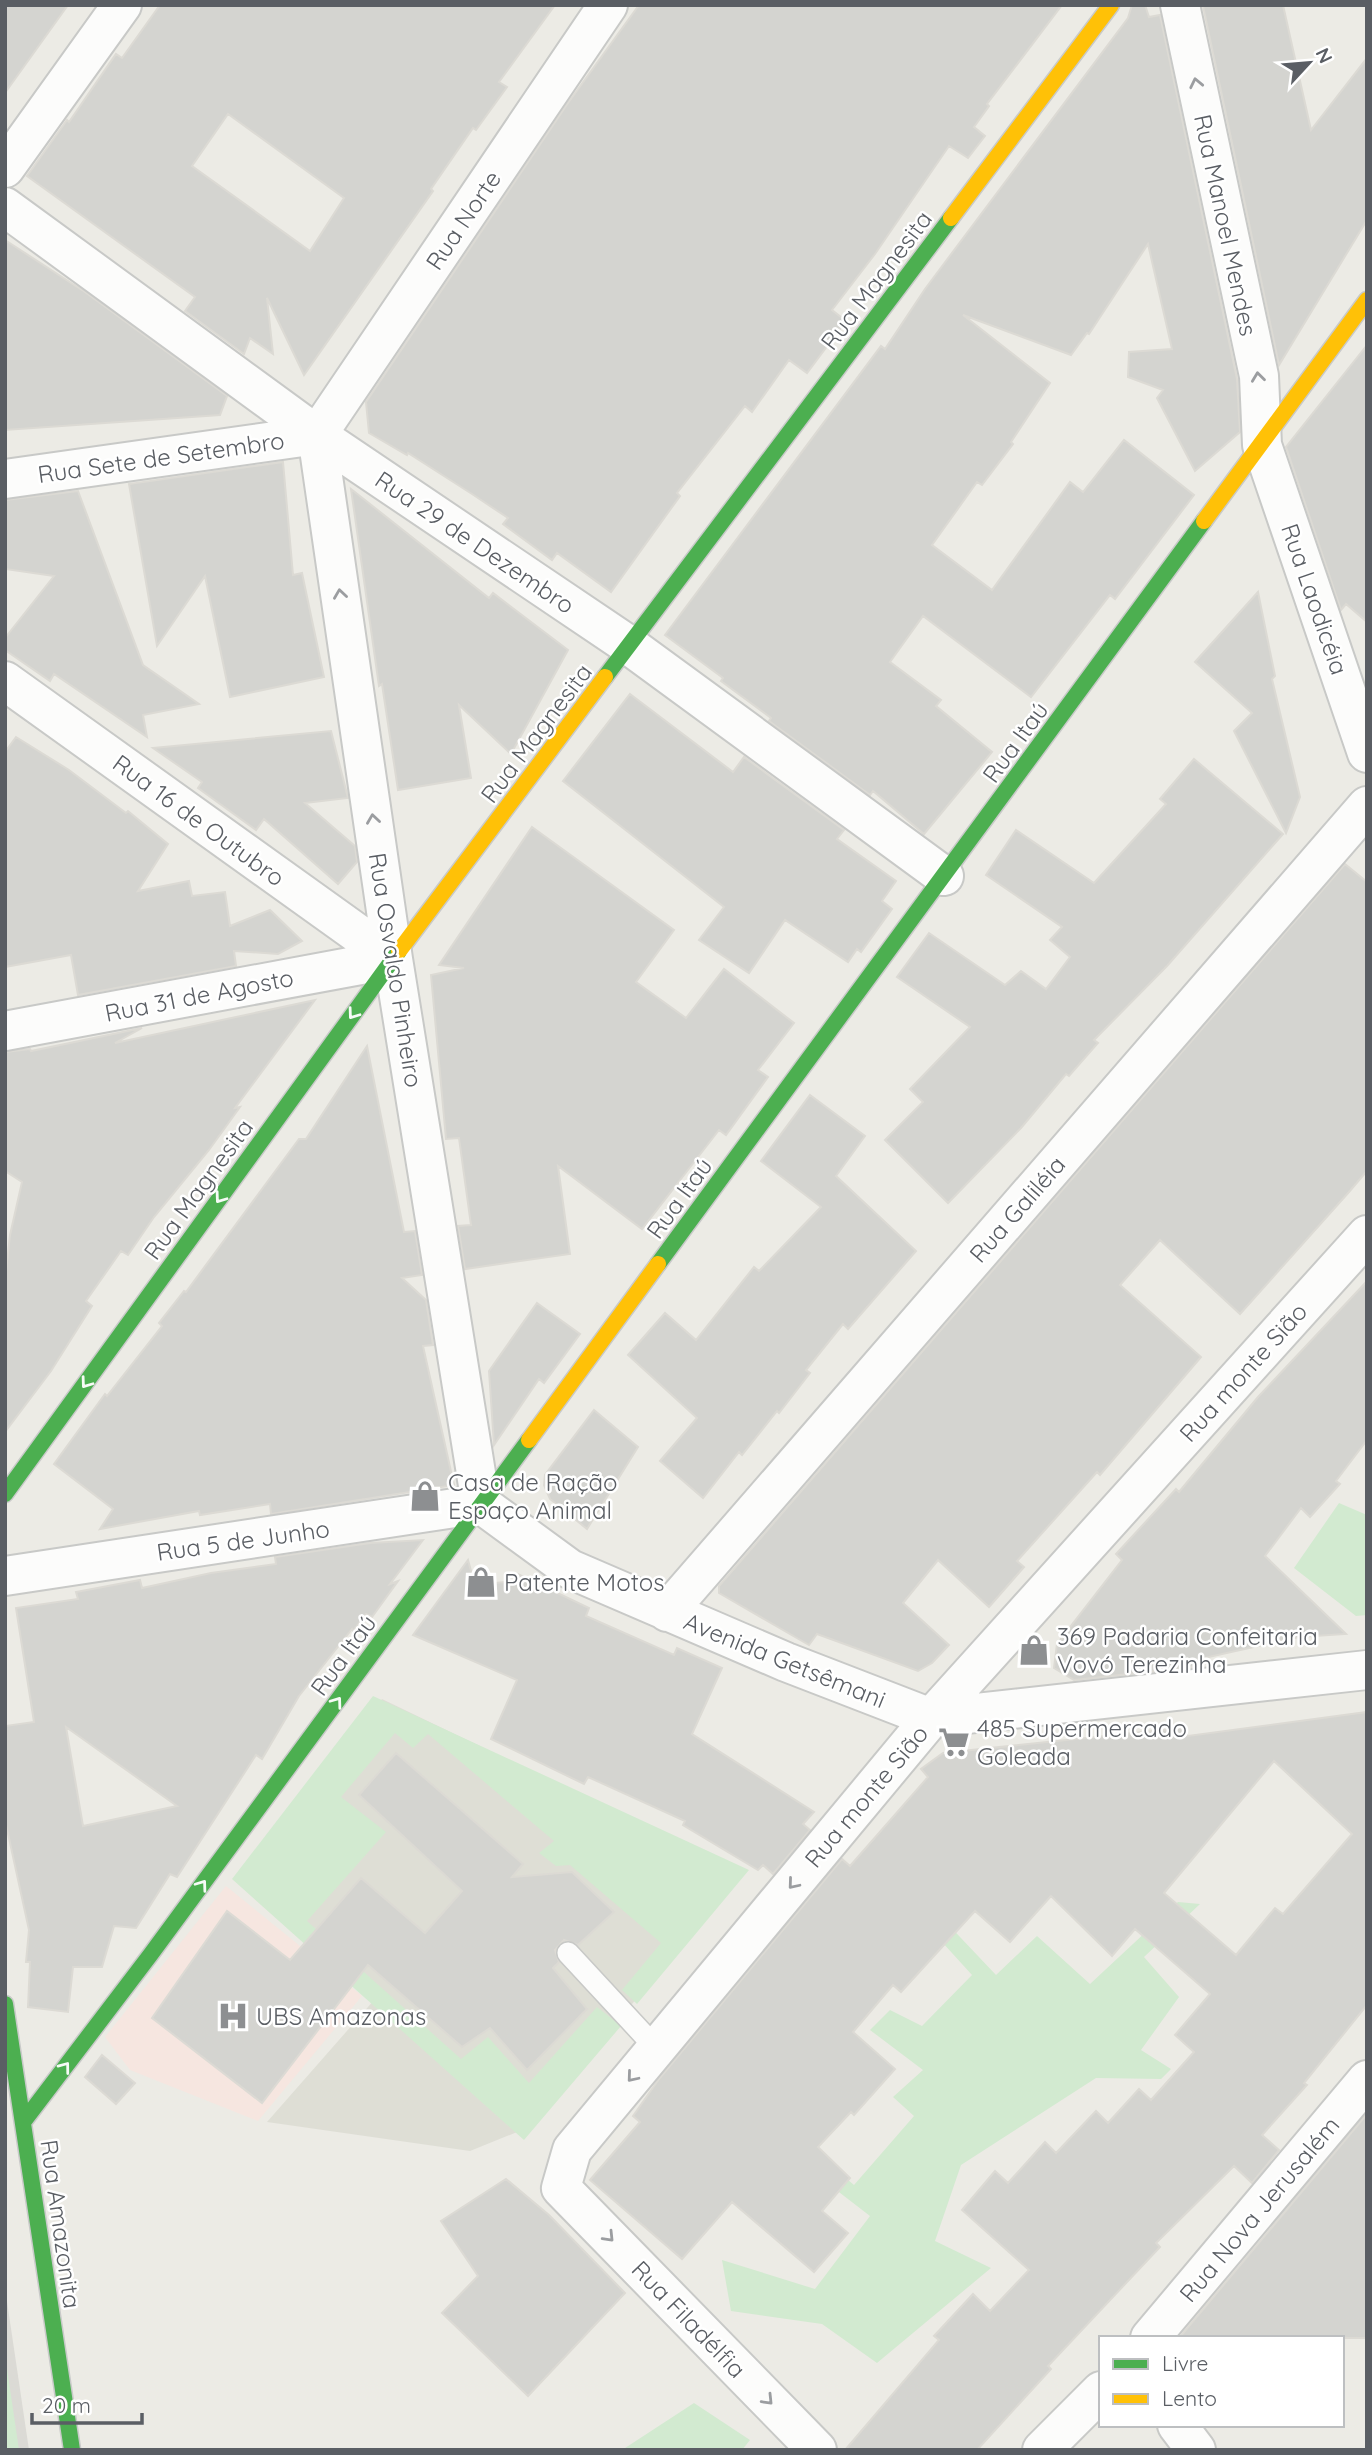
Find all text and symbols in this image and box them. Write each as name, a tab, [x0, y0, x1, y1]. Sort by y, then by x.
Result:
north arrow	[1274, 28, 1344, 98]
text: N	[1310, 44, 1338, 67]
one-way arrow	[1190, 77, 1205, 89]
street label: Rua Manoel Mendes	[1188, 112, 1264, 338]
street label: Rua Norte	[419, 165, 507, 275]
street label: Rua Magnesita	[814, 204, 938, 356]
one-way arrow	[1250, 372, 1265, 383]
street label: Rua Sete de Setembro	[36, 425, 286, 489]
street label: Rua 29 de Dezembro	[370, 464, 580, 620]
street label: Rua Laodicéia	[1275, 520, 1355, 678]
one-way arrow	[333, 588, 348, 600]
street label: Rua Magnesita	[474, 657, 598, 809]
street label: Rua Itaú	[976, 696, 1054, 788]
street label: Rua 16 de Outubro	[107, 748, 291, 892]
one-way arrow	[366, 813, 381, 825]
street label: Rua Osvaldo Pinheiro	[363, 851, 429, 1089]
street label: Rua 31 de Agosto	[102, 962, 296, 1028]
one-way arrow	[349, 1006, 361, 1019]
street label: Rua Magnesita	[137, 1113, 259, 1265]
street label: Rua Galiléia	[963, 1150, 1071, 1268]
street label: Rua Itaú	[640, 1152, 718, 1244]
one-way arrow	[215, 1191, 228, 1203]
street label: Rua monte Sião	[1173, 1296, 1313, 1448]
one-way arrow	[82, 1375, 94, 1388]
place label: Casa de Ração Espaço Animal	[448, 1467, 618, 1525]
shop icon: Casa de Ração Espaço Animal	[408, 1479, 442, 1513]
street label: Rua 5 de Junho	[155, 1513, 331, 1567]
shop icon: Patente Motos	[464, 1565, 498, 1599]
place label: Patente Motos	[504, 1567, 664, 1597]
street label: Avenida Getsêmani	[680, 1606, 890, 1714]
street label: Rua Itaú	[304, 1609, 382, 1701]
place label: 369 Padaria Confeitaria Vovó Terezinha	[1057, 1621, 1318, 1679]
shop icon: 369 Padaria Confeitaria Vovó Terezinha	[1017, 1633, 1051, 1667]
one-way arrow	[328, 1697, 341, 1710]
place label: 485 Supermercado Goleada	[977, 1713, 1187, 1771]
street label: Rua monte Sião	[798, 1719, 934, 1873]
supermarket icon: 485 Supermercado Goleada	[937, 1725, 971, 1759]
one-way arrow	[789, 1875, 801, 1888]
one-way arrow	[194, 1880, 206, 1893]
hospital icon: UBS Amazonas	[216, 1999, 250, 2033]
place label: UBS Amazonas	[256, 2001, 426, 2031]
one-way arrow	[57, 2062, 70, 2075]
one-way arrow	[628, 2069, 640, 2082]
street label: Rua Nova Jerusalém	[1173, 2110, 1345, 2308]
street label: Rua Amazonita	[34, 2138, 88, 2310]
one-way arrow	[600, 2229, 613, 2242]
street label: Rua Filadélfia	[626, 2254, 752, 2384]
legend	[1099, 2336, 1344, 2427]
text: Livre	[1162, 2350, 1208, 2376]
scale bar	[32, 2382, 142, 2426]
text: Lento	[1162, 2385, 1217, 2411]
one-way arrow	[759, 2391, 772, 2404]
text: 20 m	[42, 2392, 91, 2418]

